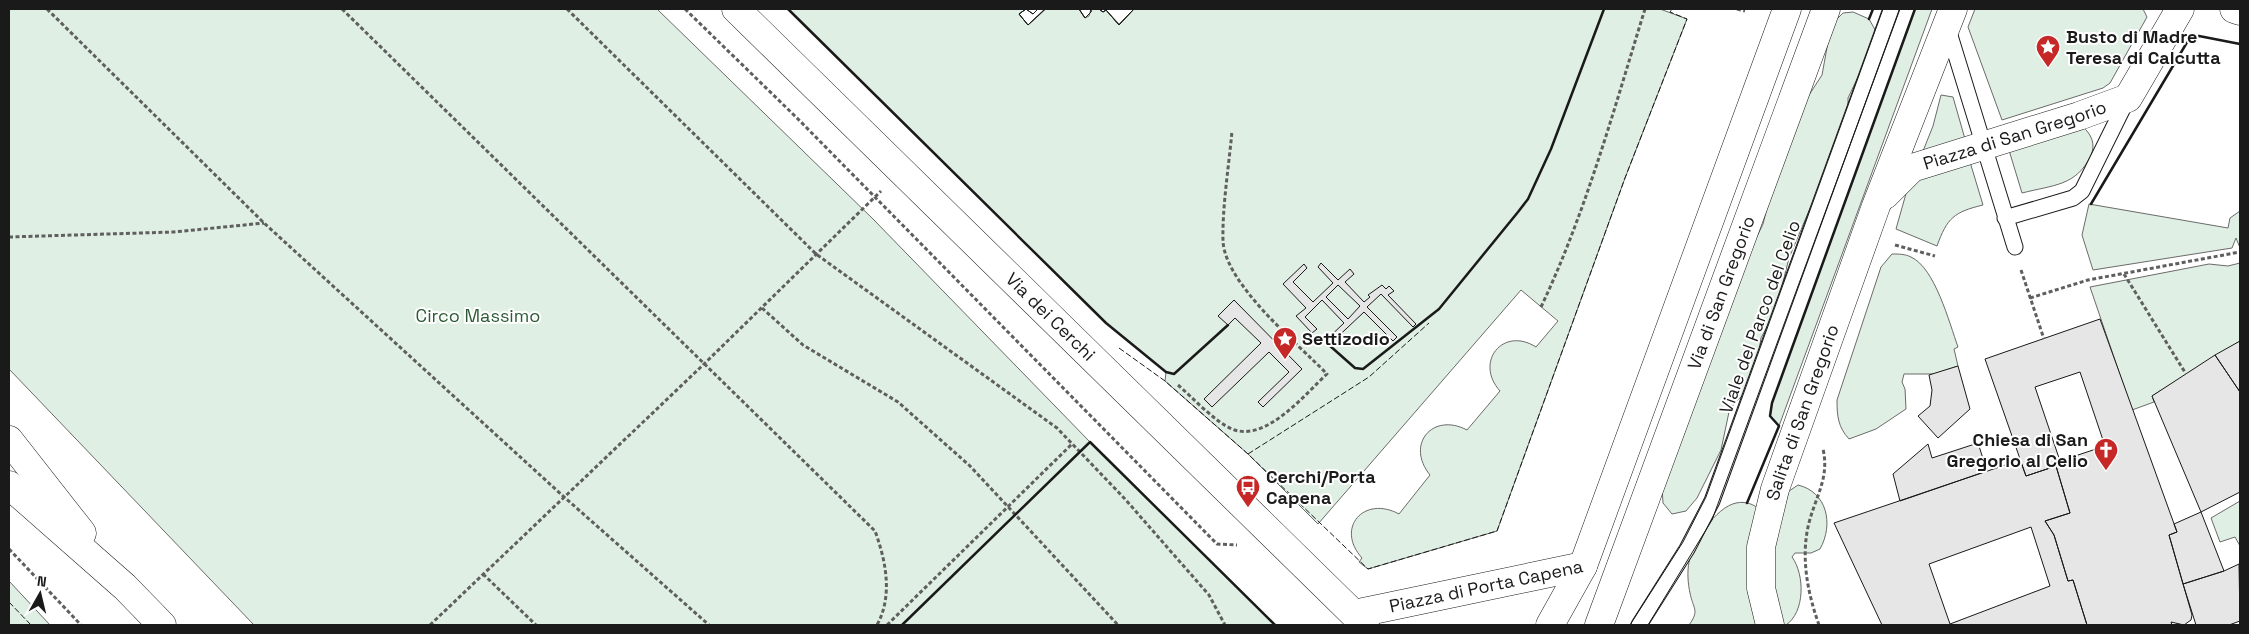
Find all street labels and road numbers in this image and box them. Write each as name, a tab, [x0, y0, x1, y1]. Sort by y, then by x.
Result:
street label: Piazza di San Gregorio	[1920, 95, 2110, 175]
street label: Via di San Gregorio	[1682, 213, 1760, 373]
street label: Viale del Parco del Celio	[1714, 217, 1805, 417]
street label: Via dei Cerchi	[1001, 267, 1100, 366]
street label: Salita di San Gregorio	[1761, 321, 1844, 503]
street label: Piazza di Porta Capena	[1387, 554, 1585, 617]

